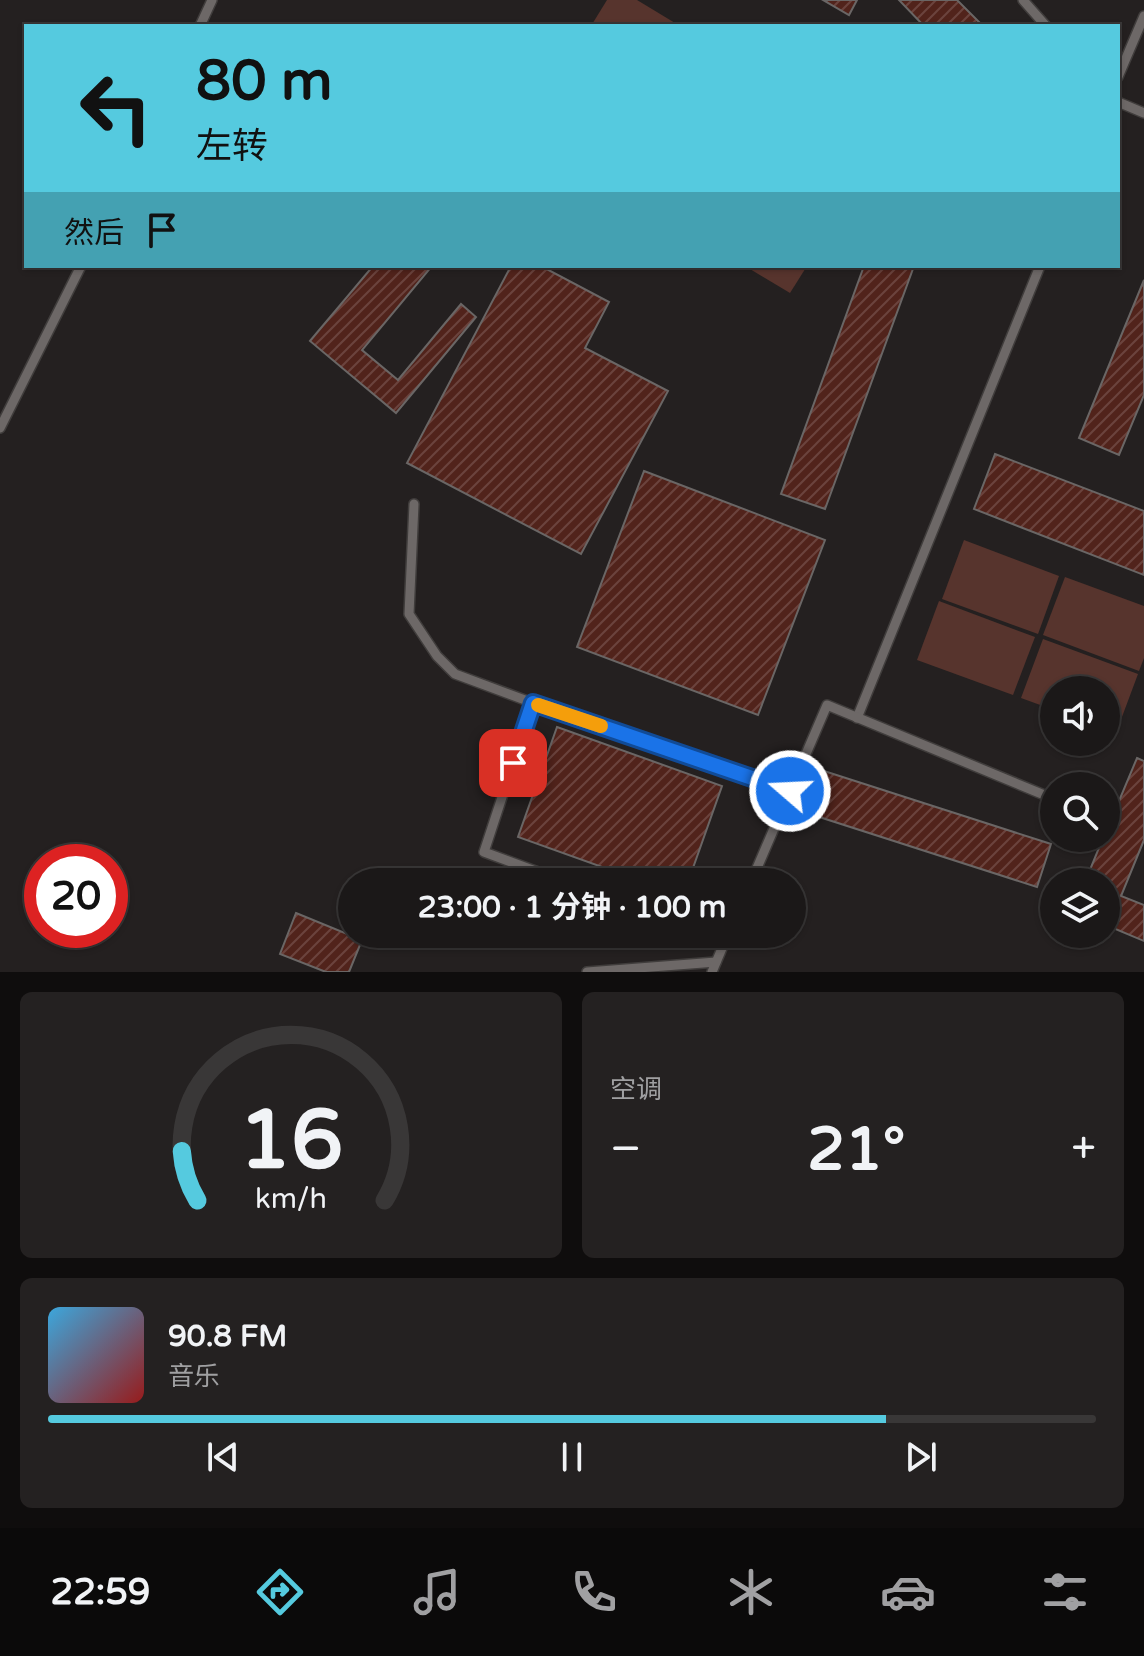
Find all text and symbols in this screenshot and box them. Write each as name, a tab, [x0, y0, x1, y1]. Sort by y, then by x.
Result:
text: 80 m	[196, 48, 332, 115]
icon: left	[64, 56, 168, 160]
text: 左转	[196, 125, 268, 168]
icon: arrive	[140, 208, 184, 252]
text: 然后	[64, 215, 124, 252]
map controls	[1040, 676, 1120, 948]
button: sound	[1040, 676, 1120, 756]
pin	[479, 729, 547, 797]
icon: arrive	[491, 741, 535, 785]
position arrow	[748, 749, 832, 833]
button: search	[1040, 772, 1120, 852]
speed limit sign: 20	[24, 844, 128, 948]
button: layers	[1040, 868, 1120, 948]
text: 23:00 · 1 分钟 · 100 m	[418, 889, 726, 926]
text: 空调	[610, 1074, 662, 1105]
text: 16	[239, 1091, 343, 1191]
text: 21°	[807, 1114, 905, 1186]
text: −	[610, 1123, 641, 1176]
text: +	[1071, 1123, 1096, 1176]
text: km/h	[255, 1182, 327, 1216]
text: 90.8 FM	[168, 1318, 287, 1355]
text: 音乐	[168, 1361, 220, 1392]
icon: previous	[201, 1435, 245, 1479]
icon: pause	[550, 1435, 594, 1479]
icon: next	[899, 1435, 943, 1479]
icon: directions	[252, 1564, 308, 1620]
icon: music	[409, 1564, 465, 1620]
icon: phone	[566, 1564, 622, 1620]
icon: climate	[723, 1564, 779, 1620]
icon: car	[880, 1564, 936, 1620]
icon: filters	[1037, 1564, 1093, 1620]
text: 22:59	[51, 1571, 150, 1614]

